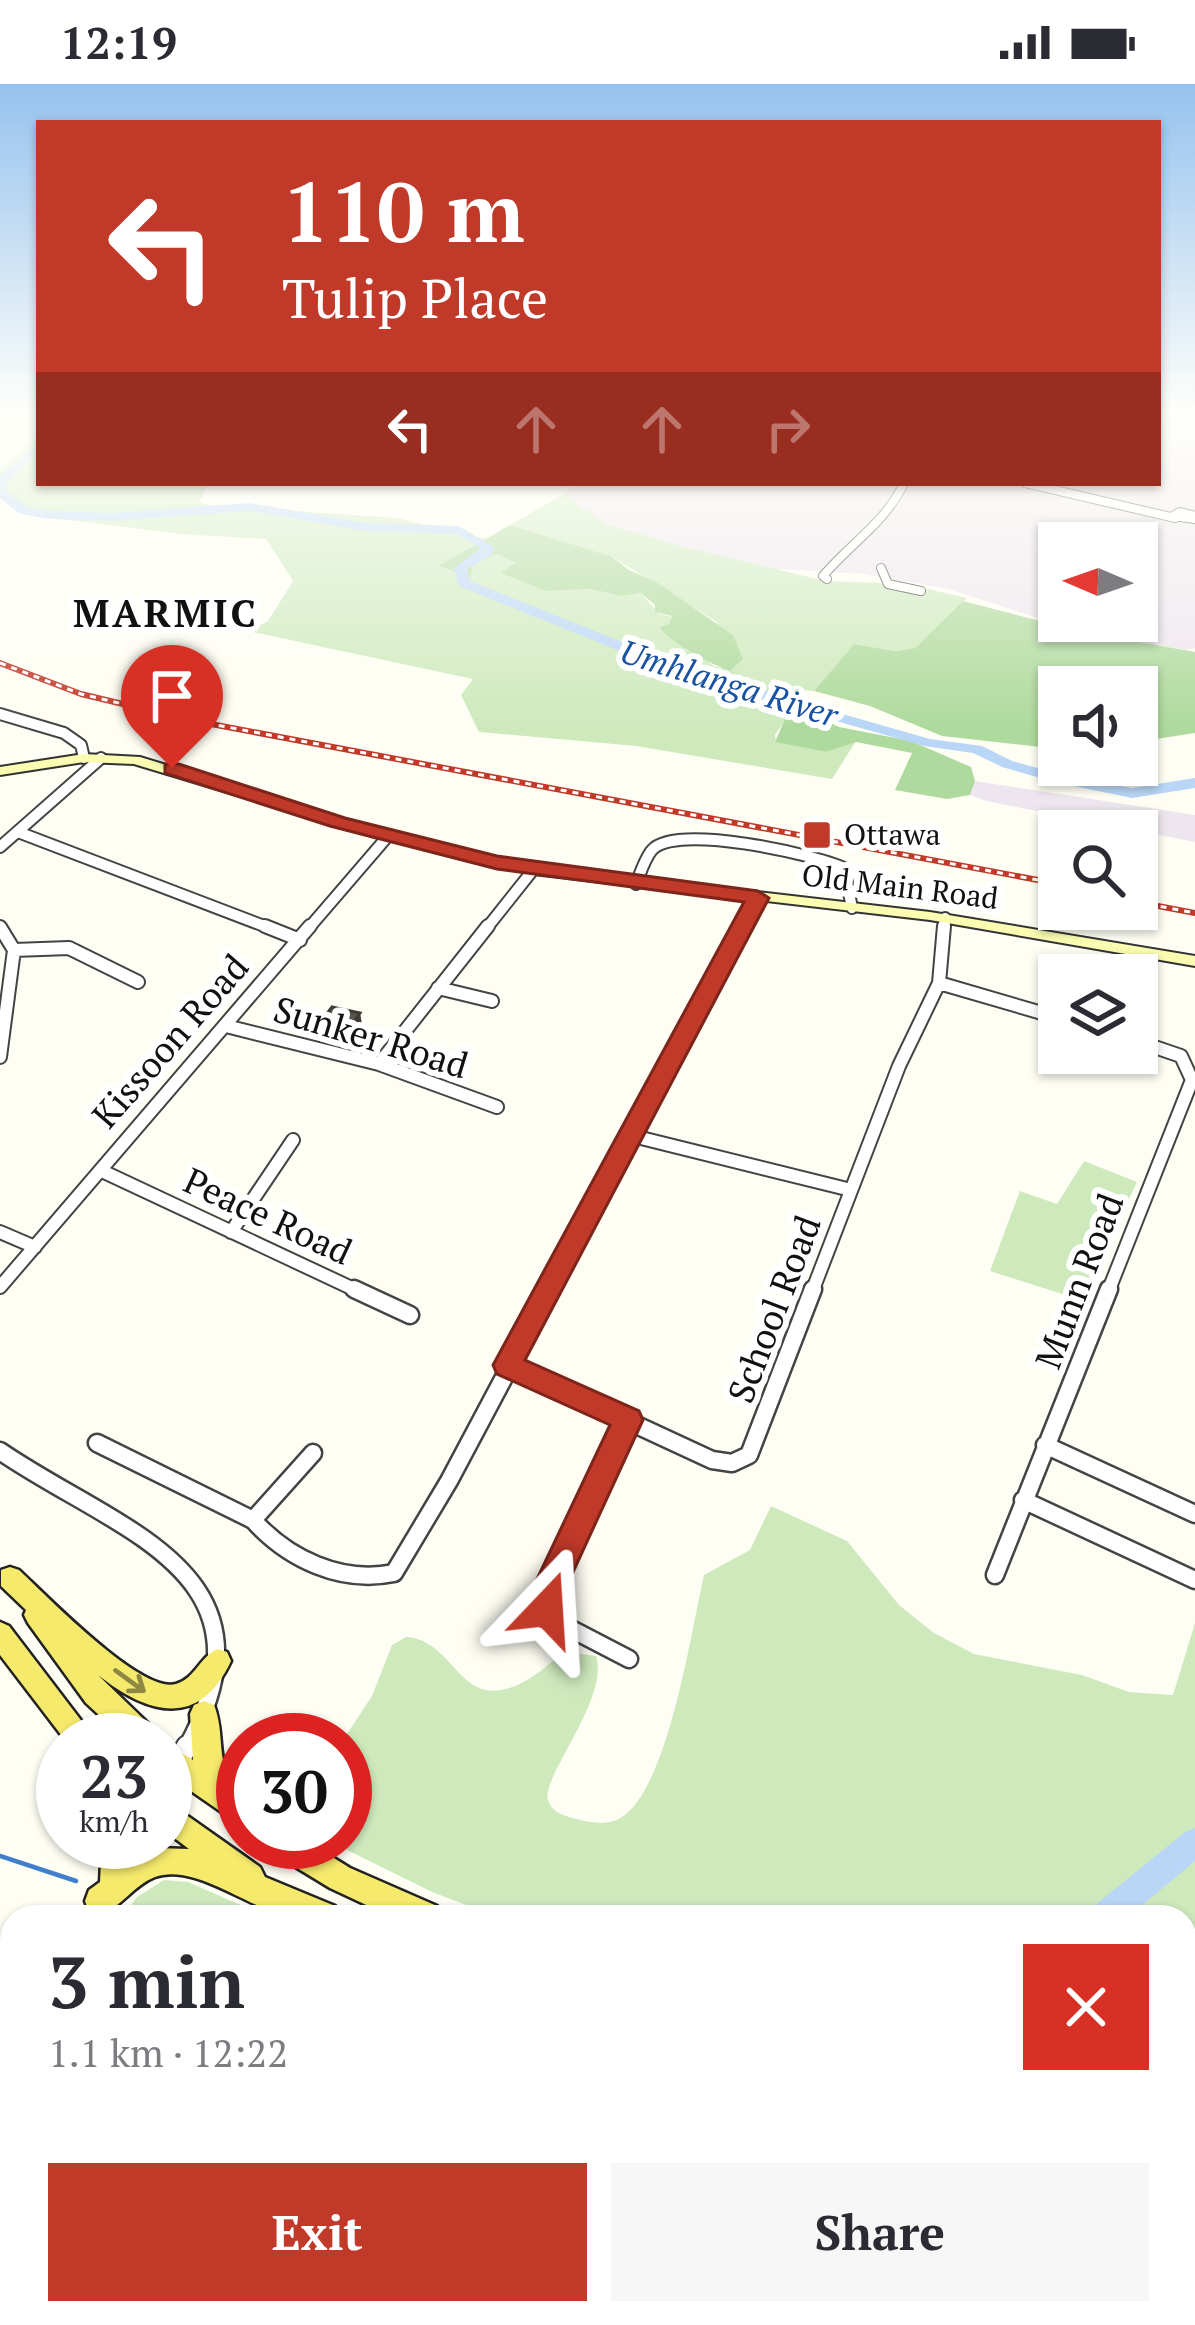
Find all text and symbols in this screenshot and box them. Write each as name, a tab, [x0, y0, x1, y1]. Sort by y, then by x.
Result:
text: 12:19	[60, 12, 177, 72]
text: 110 m	[282, 155, 525, 266]
icon: left	[84, 168, 240, 324]
text: Tulip Place	[282, 262, 548, 333]
icon: left	[377, 396, 443, 462]
icon: ahead	[503, 396, 569, 462]
icon: ahead	[629, 396, 695, 462]
icon: right	[755, 396, 821, 462]
north arrow	[1038, 522, 1158, 642]
map controls	[1038, 522, 1158, 1074]
district label: MARMIC	[73, 586, 259, 638]
water label: Umhlanga River	[615, 629, 844, 736]
pin	[121, 645, 223, 768]
icon: arrive	[139, 663, 205, 729]
button: sound	[1038, 666, 1158, 786]
button: search	[1038, 810, 1158, 930]
place label: Ottawa	[844, 814, 941, 854]
marker: Ottawa	[801, 819, 833, 851]
street label: Old Main Road	[800, 854, 1001, 918]
street label: Kissoon Road	[81, 944, 258, 1137]
button: layers	[1038, 954, 1158, 1074]
street label: Sunker Road	[268, 985, 474, 1088]
street label: Peace Road	[177, 1156, 360, 1275]
street label: Munn Road	[1024, 1187, 1133, 1375]
street label: School Road	[716, 1208, 831, 1409]
position arrow	[484, 1546, 610, 1672]
one-way arrow	[113, 1668, 146, 1694]
speed limit sign: 30	[216, 1713, 372, 1869]
text: 23	[80, 1736, 148, 1815]
text: km/h	[79, 1801, 149, 1841]
text: 3 min	[48, 1933, 245, 2029]
button: close	[1023, 1944, 1149, 2070]
text: 1.1 km · 12:22	[48, 2026, 288, 2078]
button: Exit	[48, 2163, 587, 2301]
button: Share	[611, 2163, 1149, 2301]

